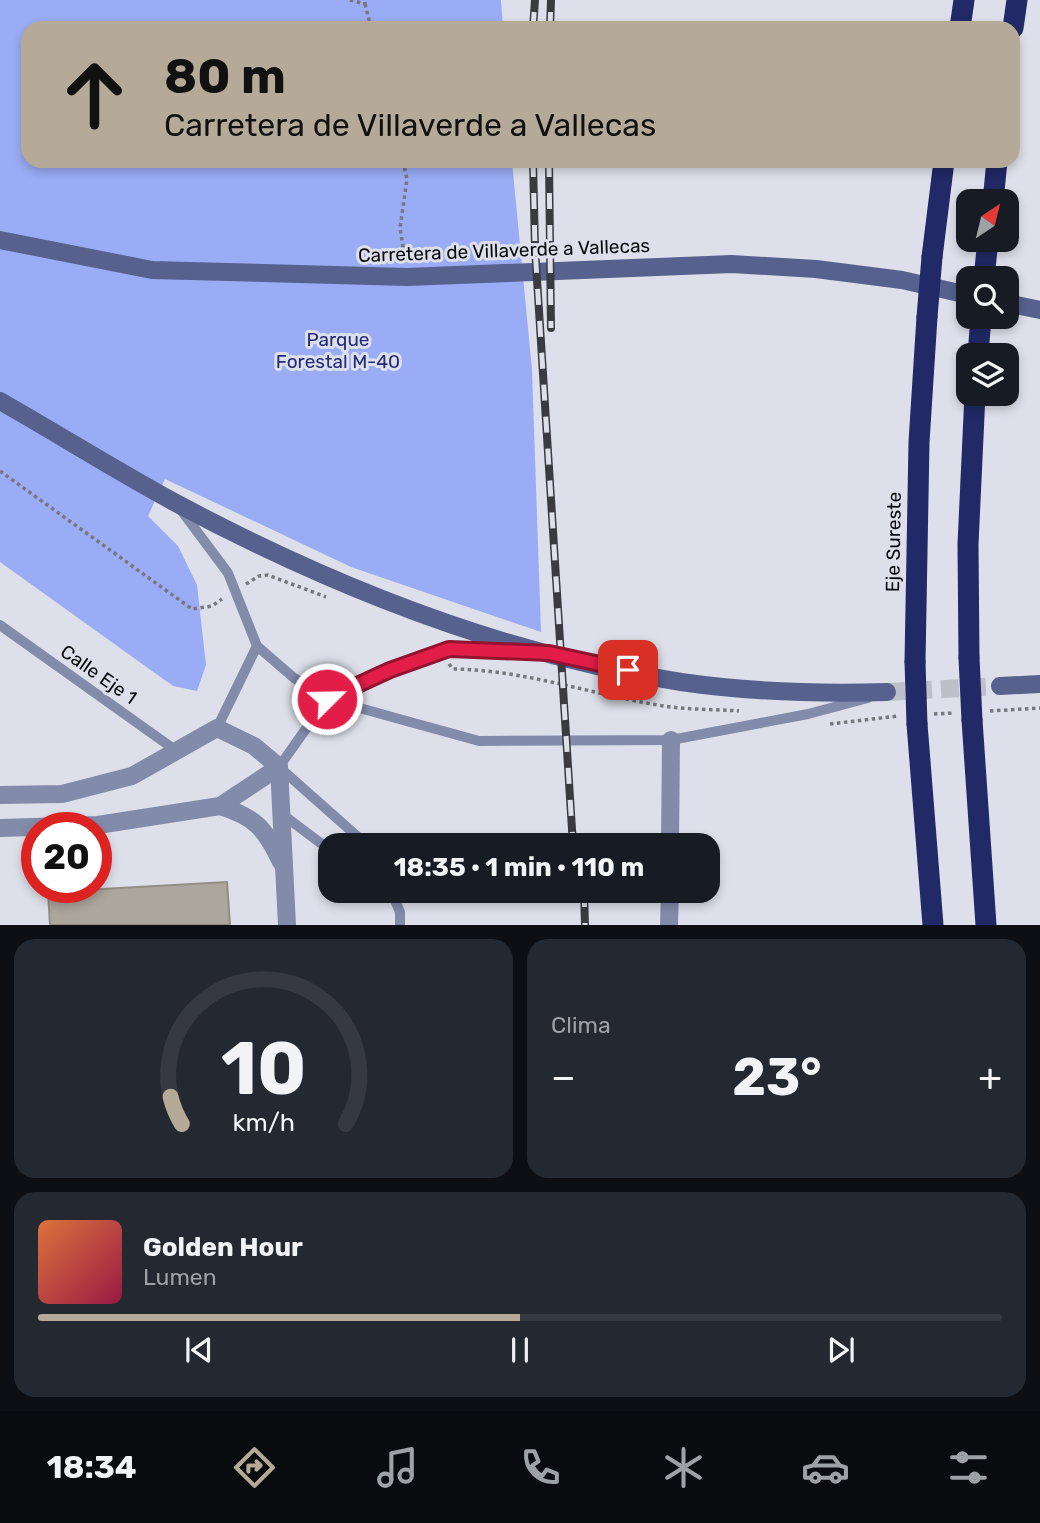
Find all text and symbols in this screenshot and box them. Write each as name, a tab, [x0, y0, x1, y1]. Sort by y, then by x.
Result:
text: 80 m	[164, 47, 286, 105]
icon: ahead	[49, 49, 140, 140]
text: Carretera de Villaverde a Vallecas	[164, 106, 656, 144]
north arrow	[956, 189, 1018, 252]
map controls	[956, 189, 1019, 406]
street label: Carretera de Villaverde a Vallecas	[358, 234, 650, 267]
button: search	[956, 266, 1019, 329]
park label: Parque Forestal M-40	[276, 328, 400, 373]
button: layers	[956, 343, 1019, 406]
street label: Eje Sureste	[881, 492, 906, 592]
street label: Calle Eje 1	[56, 640, 141, 709]
pin	[598, 640, 658, 700]
icon: arrive	[609, 651, 647, 689]
position arrow	[290, 662, 364, 736]
speed limit sign: 20	[21, 812, 112, 903]
text: 18:35 · 1 min · 110 m	[394, 852, 644, 883]
text: Clima	[551, 1011, 611, 1039]
text: 10	[221, 1027, 306, 1113]
text: 23°	[732, 1046, 822, 1108]
text: −	[551, 1054, 576, 1100]
text: +	[978, 1054, 1002, 1100]
text: km/h	[232, 1108, 295, 1137]
text: Golden Hour	[143, 1232, 303, 1263]
text: Lumen	[143, 1263, 217, 1291]
icon: previous	[180, 1331, 218, 1369]
icon: pause	[501, 1331, 539, 1369]
icon: next	[822, 1331, 860, 1369]
icon: directions	[230, 1443, 279, 1492]
icon: music	[373, 1443, 422, 1492]
icon: phone	[516, 1443, 565, 1492]
icon: climate	[659, 1443, 708, 1492]
icon: car	[801, 1443, 850, 1492]
icon: filters	[944, 1443, 993, 1492]
text: 18:34	[47, 1448, 137, 1486]

